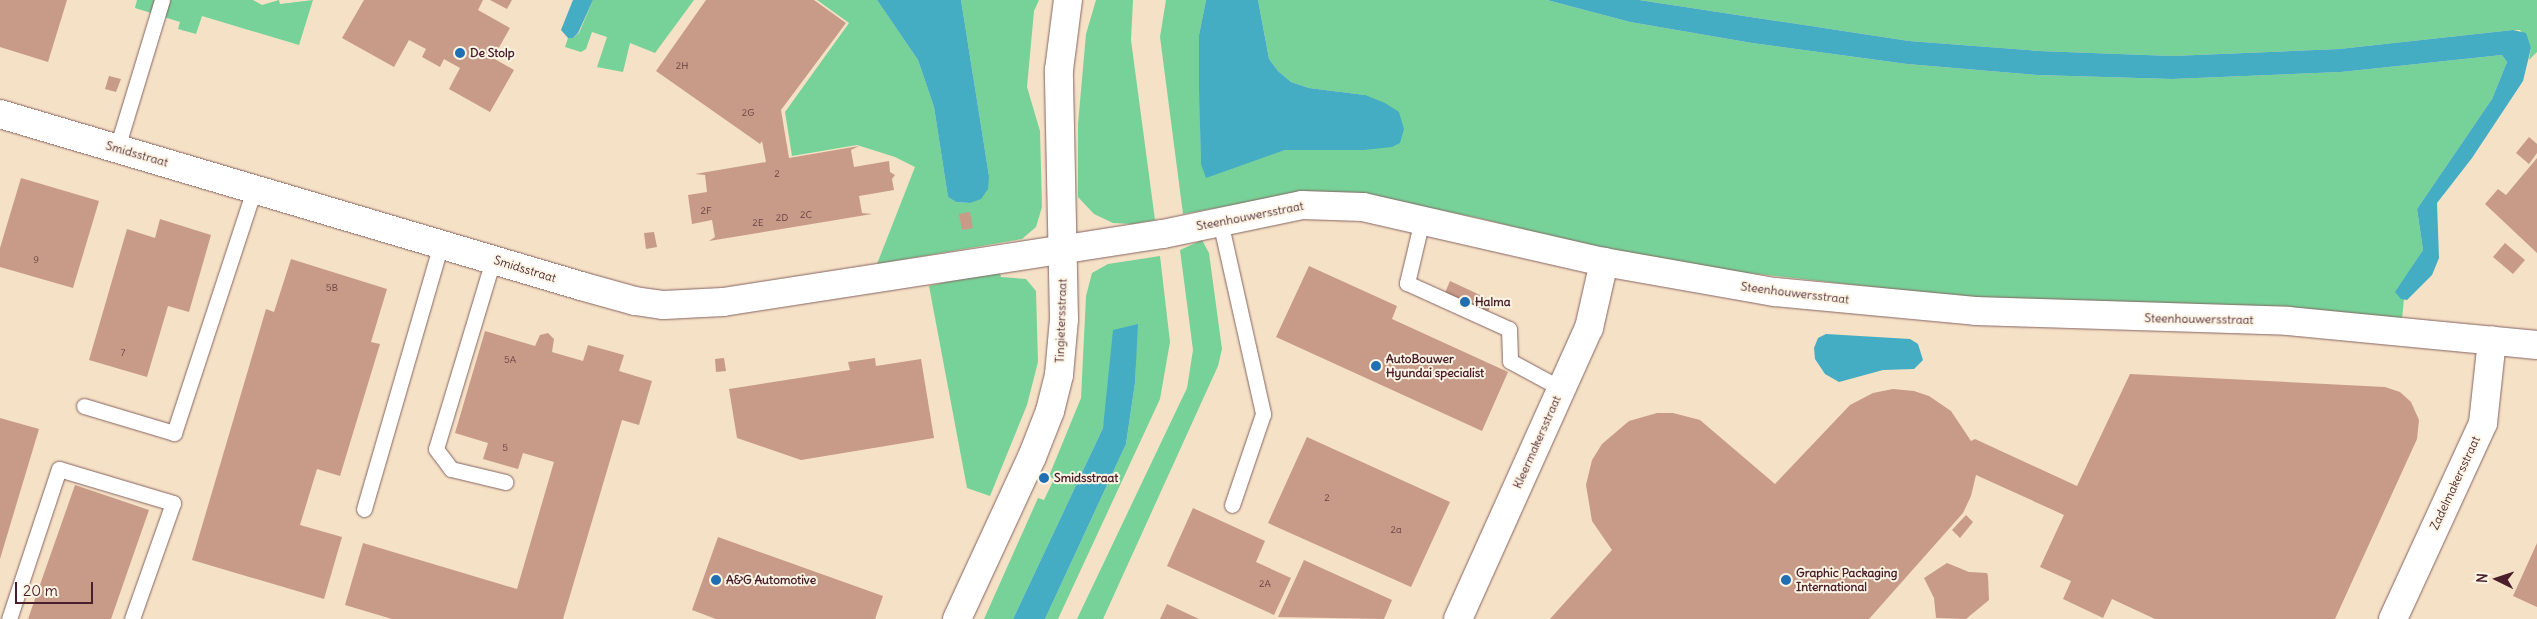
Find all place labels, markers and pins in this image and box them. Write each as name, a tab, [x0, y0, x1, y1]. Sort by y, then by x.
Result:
place label: De Stolp	[470, 46, 515, 60]
marker: De Stolp	[454, 47, 466, 59]
place label: Halma	[1475, 295, 1511, 309]
marker: Halma	[1459, 296, 1471, 308]
place label: AutoBouwer Hyundai specialist	[1386, 352, 1484, 380]
marker: AutoBouwer Hyundai specialist	[1370, 360, 1382, 372]
place label: Smidsstraat	[1054, 471, 1118, 485]
marker: Smidsstraat	[1038, 472, 1050, 484]
place label: Graphic Packaging International	[1796, 566, 1897, 594]
place label: A&G Automotive	[726, 573, 816, 587]
marker: A&G Automotive	[710, 574, 722, 586]
marker: Graphic Packaging International	[1780, 574, 1792, 586]

